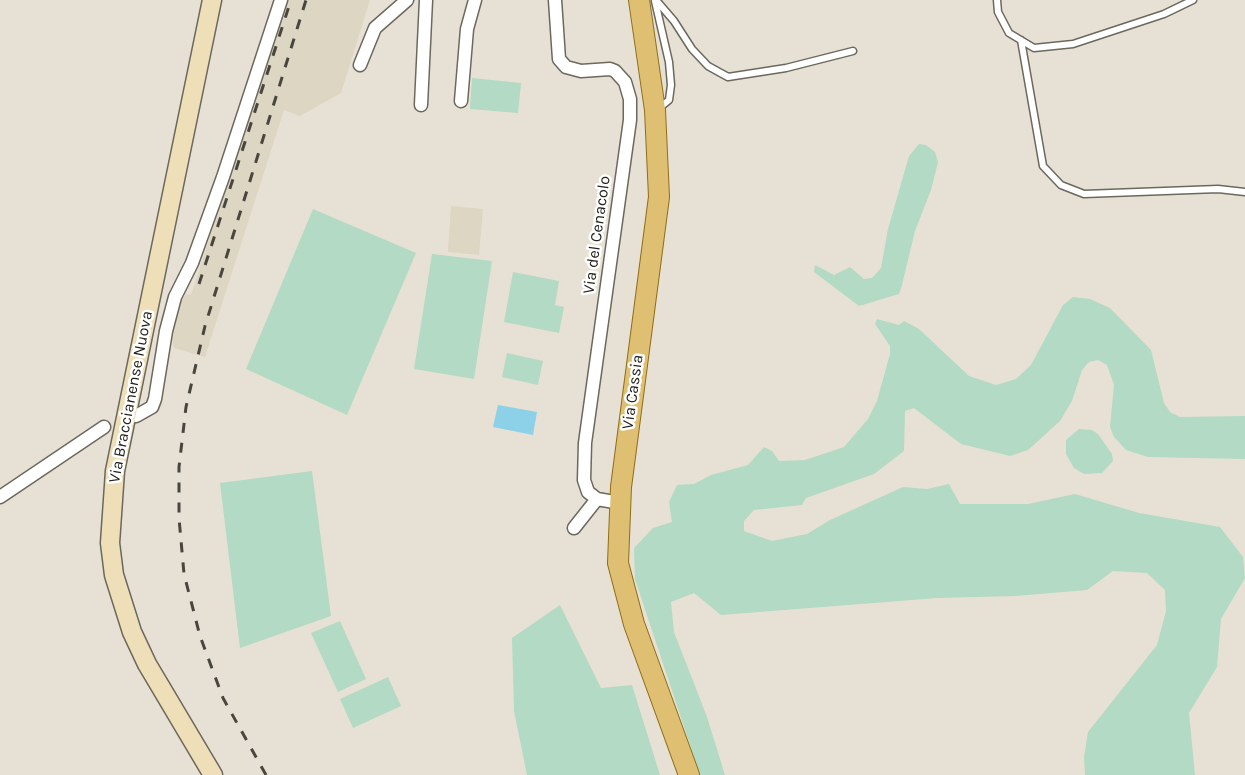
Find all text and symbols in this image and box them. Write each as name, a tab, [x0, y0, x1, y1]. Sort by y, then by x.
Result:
street label: Via del Cenacolo	[579, 175, 615, 295]
street label: Via Braccianense Nuova	[105, 309, 157, 485]
street label: Via Cassia	[618, 353, 648, 431]

